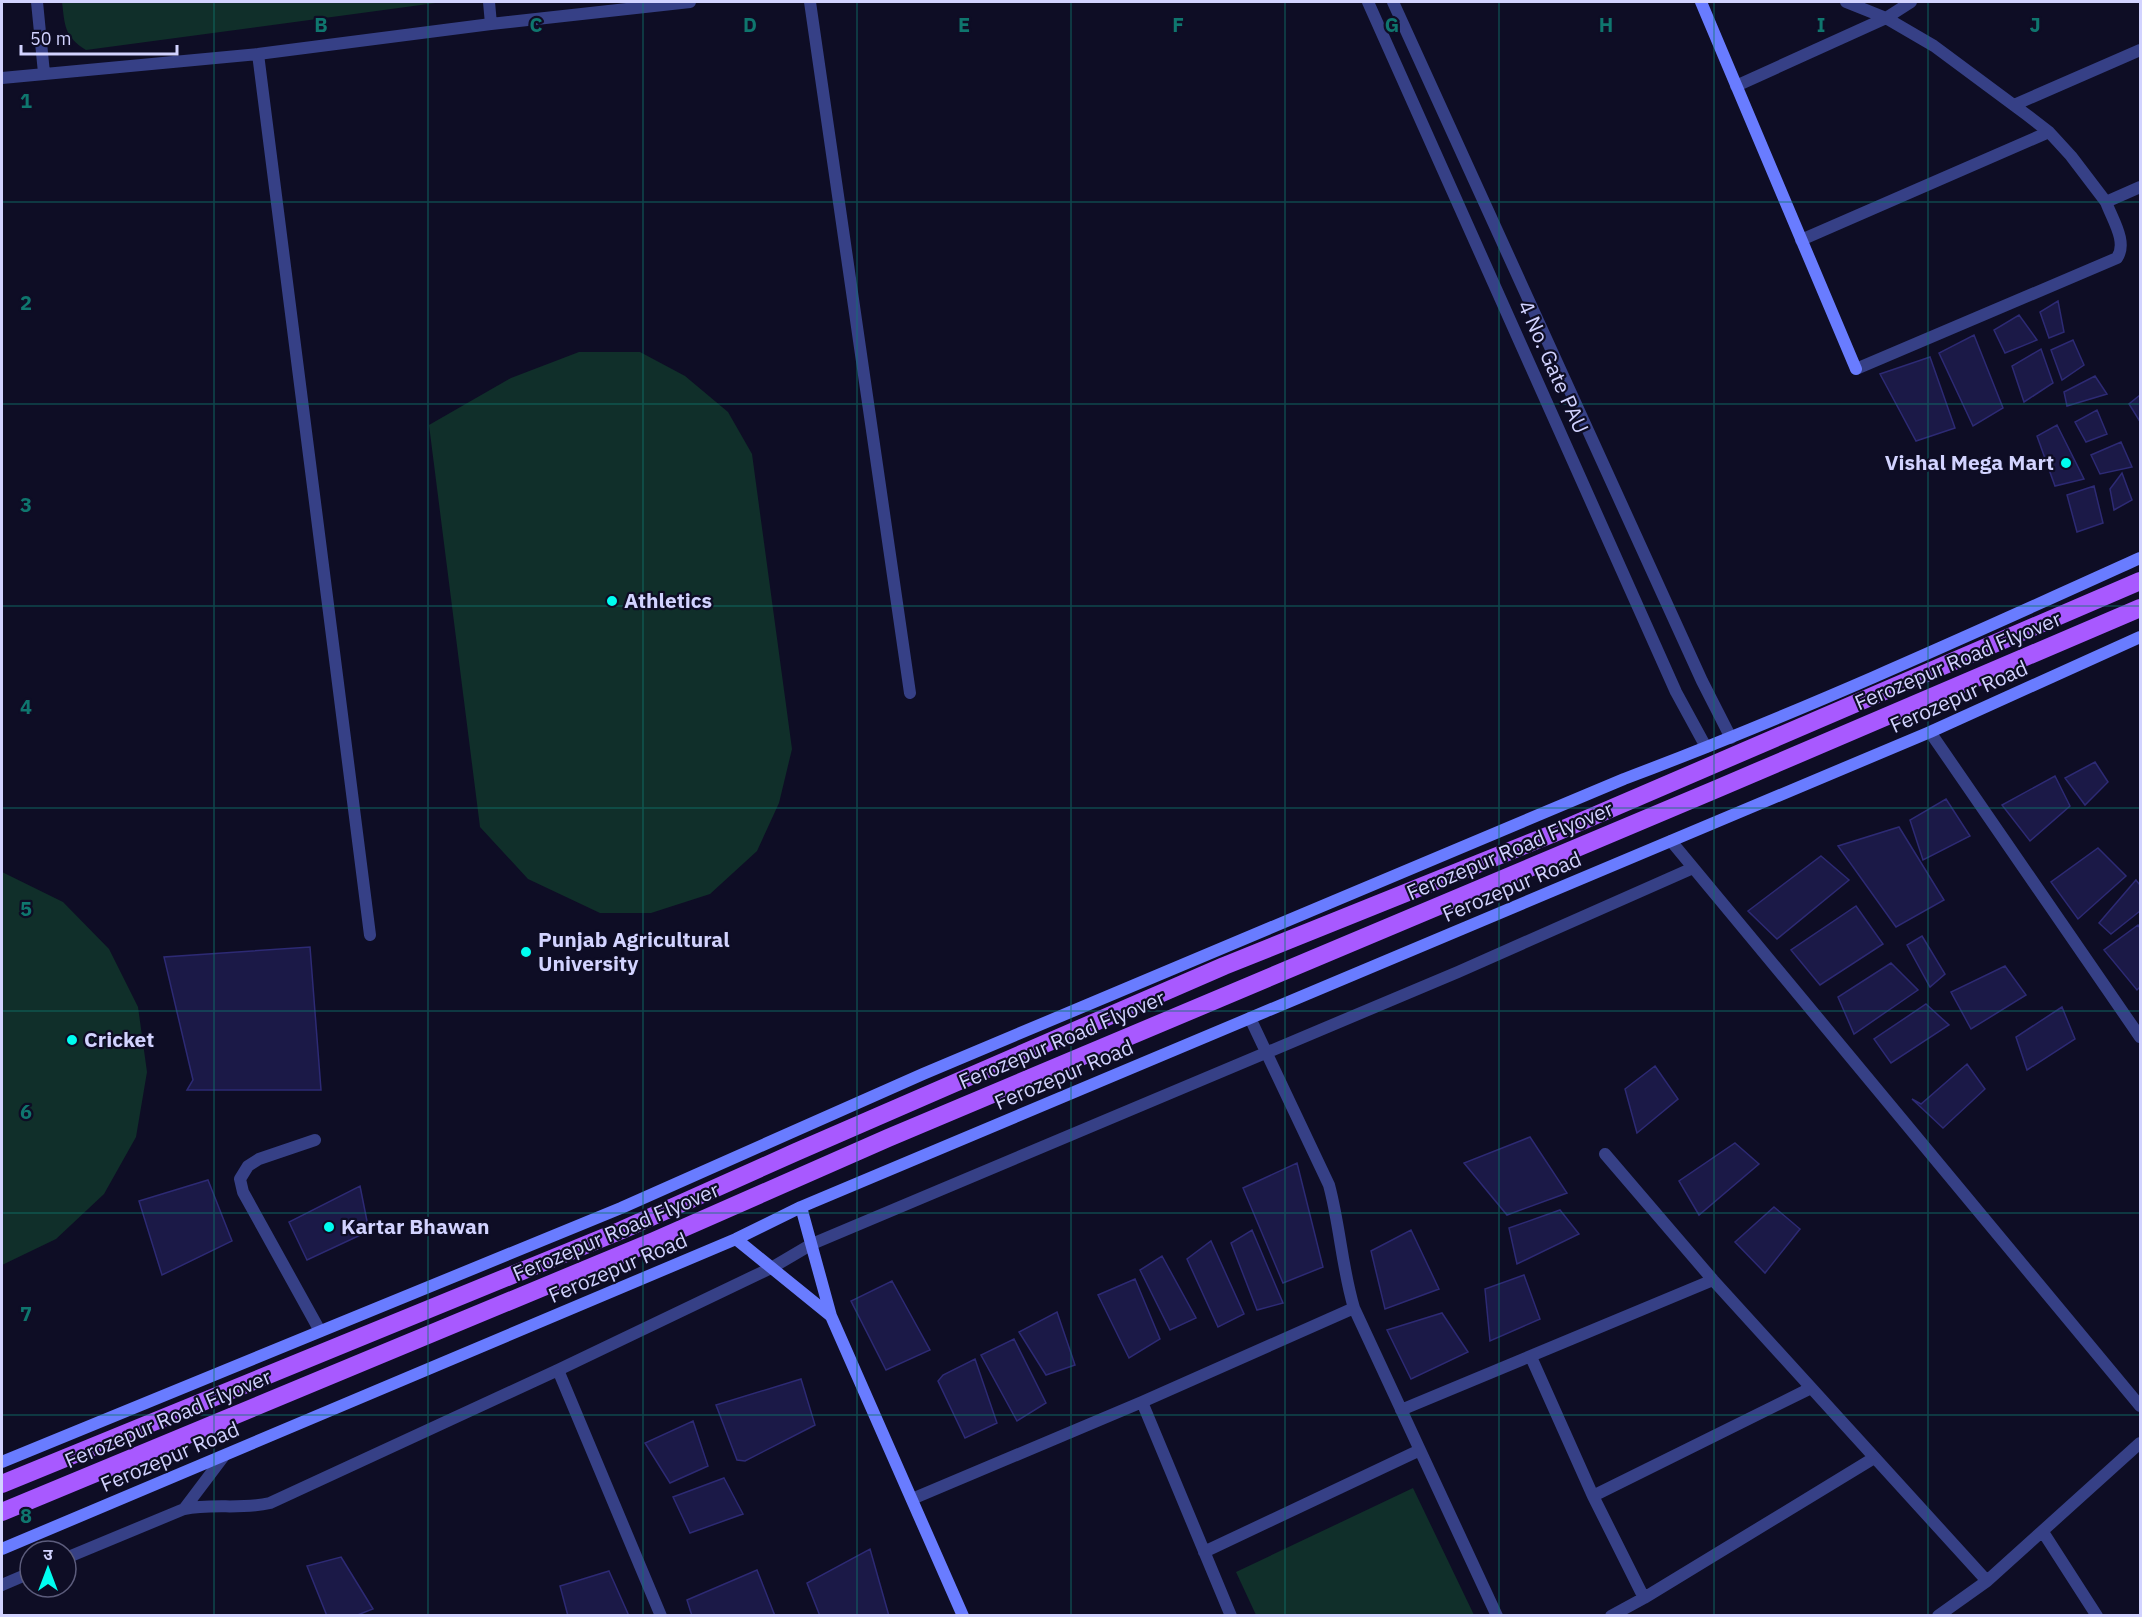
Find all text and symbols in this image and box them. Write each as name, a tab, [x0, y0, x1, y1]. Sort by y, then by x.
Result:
text: B	[314, 11, 328, 38]
text: C	[529, 11, 543, 38]
text: D	[743, 11, 757, 38]
text: E	[958, 11, 970, 38]
text: F	[1172, 11, 1184, 38]
text: G	[1385, 11, 1399, 38]
text: H	[1599, 11, 1613, 38]
text: I	[1817, 11, 1825, 38]
text: J	[2029, 11, 2041, 38]
scale bar	[21, 18, 177, 56]
text: 50 m	[30, 27, 72, 50]
text: 1	[20, 87, 32, 114]
text: 2	[20, 289, 32, 316]
street label: 4 No. Gate PAU	[1512, 295, 1596, 438]
place label: Vishal Mega Mart	[1885, 448, 2054, 476]
marker: Vishal Mega Mart	[2059, 456, 2073, 470]
text: 3	[20, 491, 32, 518]
place label: Athletics	[624, 586, 712, 614]
marker: Athletics	[605, 594, 619, 608]
street label: Ferozepur Road Flyover	[1851, 606, 2065, 716]
street label: Ferozepur Road	[1886, 655, 2032, 739]
text: 4	[20, 693, 32, 720]
street label: Ferozepur Road Flyover	[1403, 796, 1617, 906]
street label: Ferozepur Road	[1439, 846, 1585, 928]
text: 5	[20, 895, 32, 922]
place label: Punjab Agricultural University	[538, 925, 730, 977]
marker: Punjab Agricultural University	[519, 945, 533, 959]
street label: Ferozepur Road Flyover	[955, 985, 1169, 1095]
place label: Cricket	[84, 1025, 154, 1053]
marker: Cricket	[65, 1033, 79, 1047]
street label: Ferozepur Road	[991, 1034, 1137, 1116]
text: 6	[20, 1098, 32, 1125]
street label: Ferozepur Road Flyover	[509, 1177, 723, 1287]
place label: Kartar Bhawan	[341, 1212, 490, 1240]
marker: Kartar Bhawan	[322, 1220, 336, 1234]
street label: Ferozepur Road	[545, 1227, 691, 1309]
text: 7	[20, 1300, 32, 1327]
street label: Ferozepur Road Flyover	[61, 1364, 275, 1474]
street label: Ferozepur Road	[97, 1416, 243, 1498]
text: 8	[20, 1502, 32, 1529]
north arrow	[18, 1539, 78, 1599]
text: उ	[43, 1544, 53, 1564]

